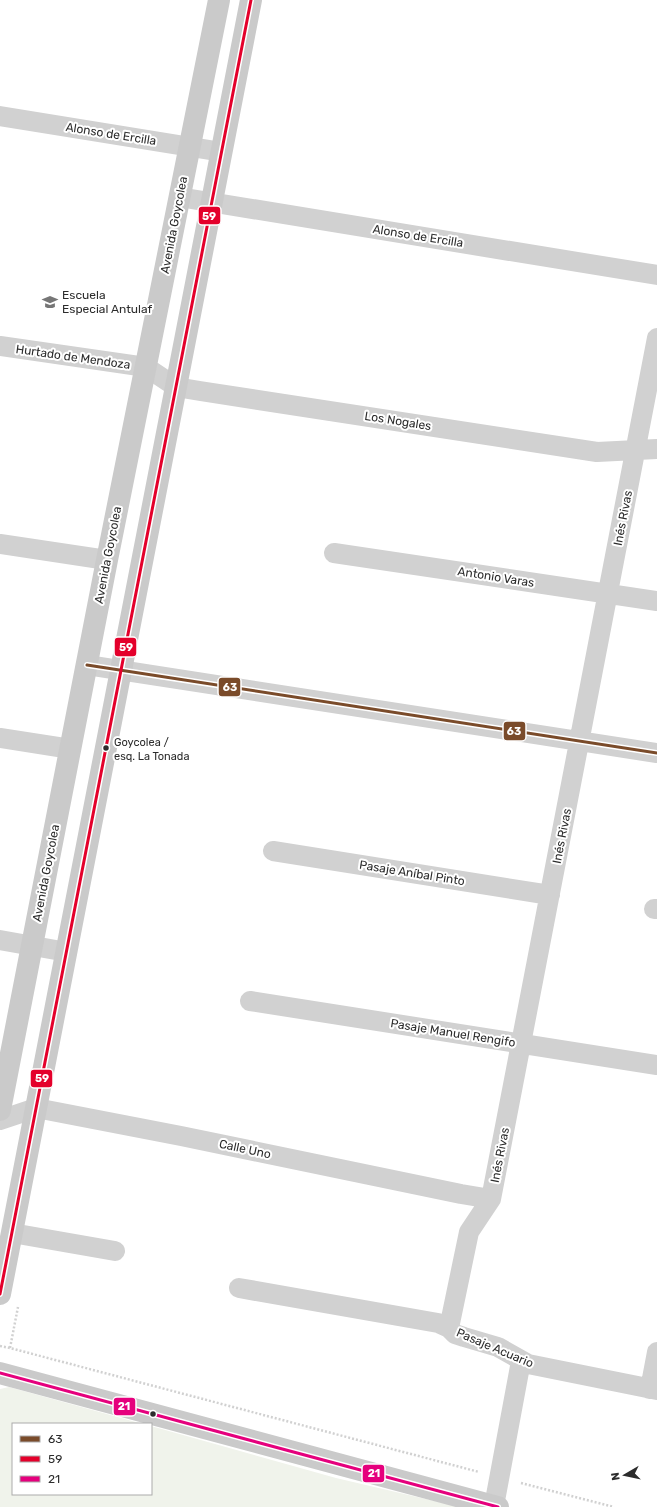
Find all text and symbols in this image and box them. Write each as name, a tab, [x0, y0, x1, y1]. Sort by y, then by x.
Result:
street label: Alonso de Ercilla	[65, 120, 157, 148]
street label: Avenida Goycolea	[158, 175, 190, 275]
line badge: 59	[198, 206, 221, 225]
text: 59	[202, 210, 216, 223]
street label: Alonso de Ercilla	[372, 222, 464, 250]
place label: Escuela Especial Antulaf	[62, 288, 153, 316]
school or university icon: Escuela Especial Antulaf	[41, 293, 59, 311]
street label: Hurtado de Mendoza	[15, 342, 131, 372]
street label: Los Nogales	[364, 409, 432, 433]
street label: Inés Rivas	[611, 489, 635, 547]
street label: Avenida Goycolea	[92, 505, 124, 605]
street label: Antonio Varas	[457, 564, 535, 590]
line badge: 59	[114, 637, 137, 657]
text: 59	[119, 641, 133, 654]
line badge: 63	[218, 677, 241, 697]
text: 63	[223, 681, 237, 694]
line badge: 63	[503, 721, 526, 741]
text: 63	[507, 725, 521, 738]
place label: Goycolea / esq. La Tonada	[114, 736, 189, 763]
marker: Goycolea / esq. La Tonada	[101, 743, 111, 753]
street label: Inés Rivas	[550, 807, 574, 865]
street label: Avenida Goycolea	[30, 823, 62, 923]
street label: Pasaje Aníbal Pinto	[358, 858, 466, 888]
street label: Pasaje Manuel Rengifo	[390, 1016, 517, 1050]
line badge: 59	[30, 1069, 53, 1088]
text: 59	[35, 1072, 49, 1085]
street label: Inés Rivas	[488, 1126, 512, 1184]
street label: Calle Uno	[218, 1137, 272, 1161]
street label: Pasaje Acuario	[454, 1325, 536, 1371]
line badge: 21	[113, 1397, 136, 1416]
text: 21	[118, 1400, 130, 1413]
unlabelled marker	[148, 1409, 158, 1419]
legend	[12, 1423, 152, 1495]
text: 63	[48, 1432, 62, 1446]
text: 59	[48, 1452, 62, 1466]
north arrow	[605, 1455, 645, 1495]
line badge: 21	[362, 1464, 385, 1483]
text: 21	[368, 1467, 380, 1480]
text: N	[609, 1471, 623, 1481]
text: 21	[48, 1472, 60, 1486]

